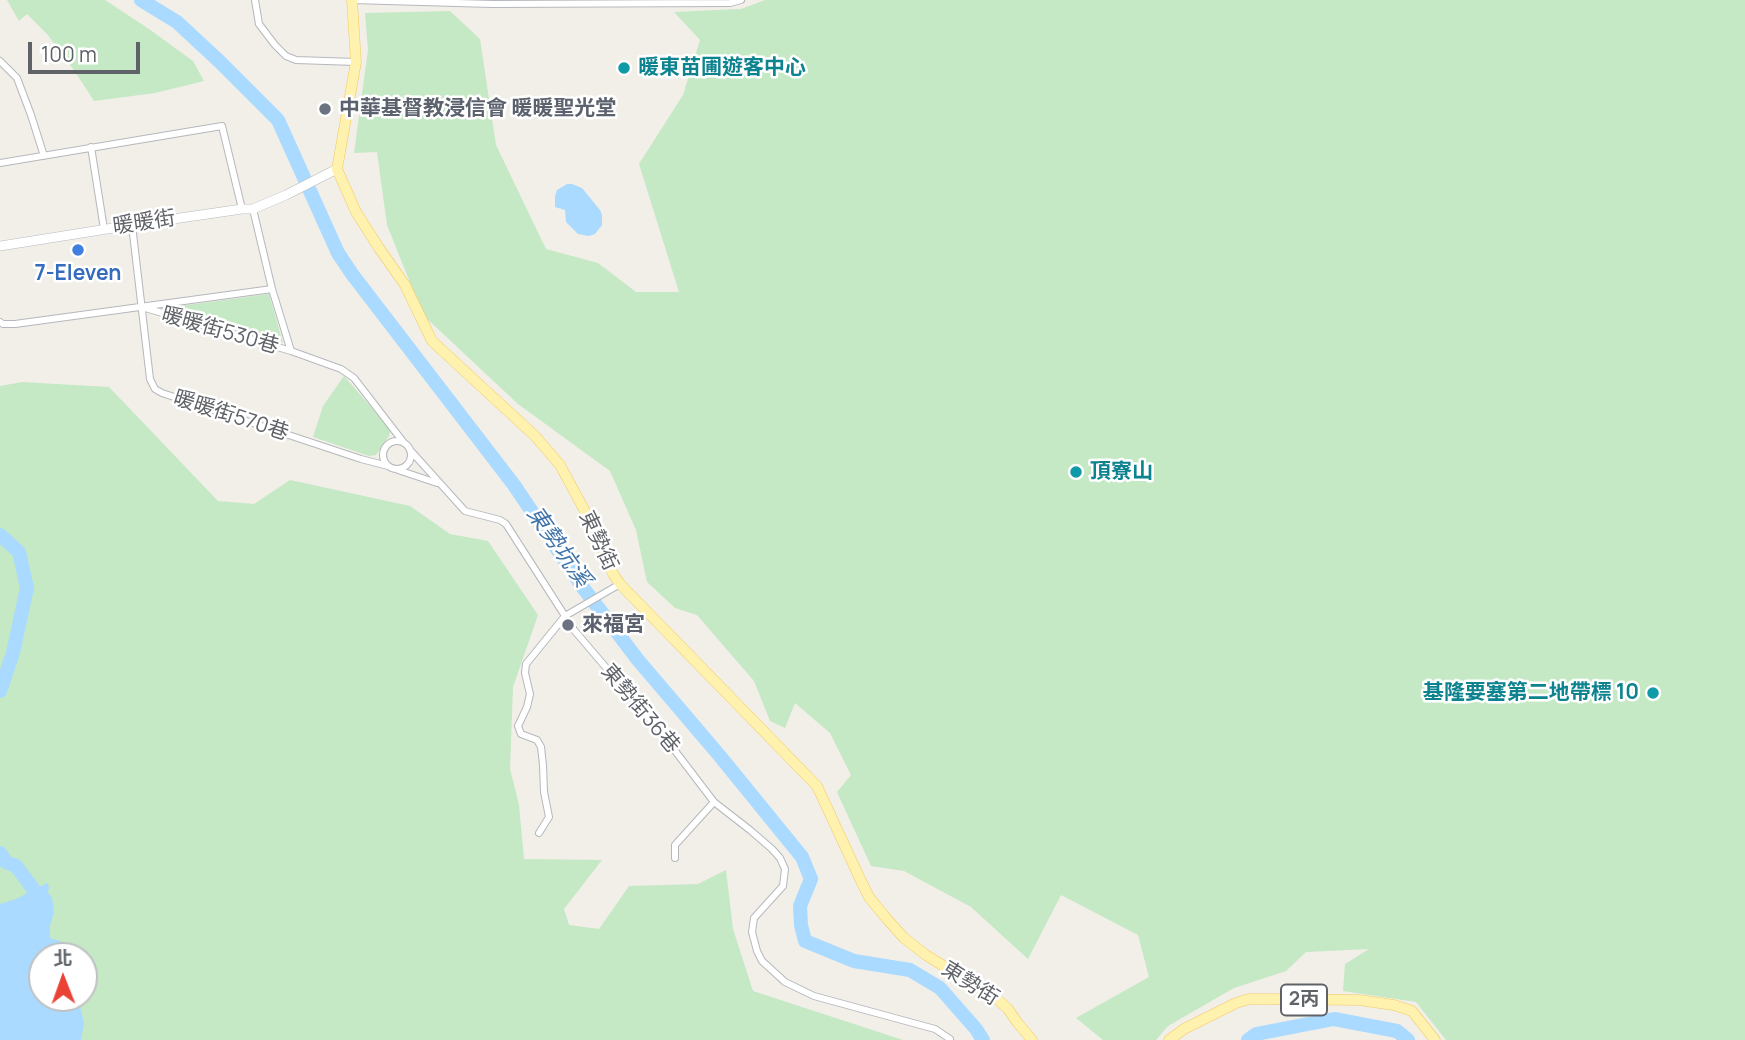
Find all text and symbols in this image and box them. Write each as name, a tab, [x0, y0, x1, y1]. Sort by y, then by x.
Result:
scale bar	[32, 28, 144, 72]
text: 100 m	[41, 40, 97, 68]
place label: 暖東苗圃遊客中心	[638, 55, 806, 81]
marker: 暖東苗圃遊客中心	[616, 60, 632, 76]
place label: 中華基督教浸信會 暖暖聖光堂	[339, 96, 616, 122]
marker: 中華基督教浸信會 暖暖聖光堂	[317, 101, 333, 117]
street label: 暖暖街	[111, 206, 177, 240]
marker: 7-Eleven	[70, 242, 86, 258]
place label: 7-Eleven	[34, 261, 122, 287]
street label: 暖暖街530巷	[159, 302, 281, 360]
street label: 暖暖街570巷	[170, 386, 292, 446]
place label: 頂寮山	[1090, 459, 1153, 485]
marker: 頂寮山	[1068, 464, 1084, 480]
water label: 東勢坑溪	[520, 501, 596, 593]
street label: 東勢街	[573, 507, 623, 575]
place label: 來福宮	[582, 612, 645, 638]
marker: 來福宮	[560, 617, 576, 633]
street label: 東勢街36巷	[595, 659, 685, 759]
place label: 基隆要塞第二地帶標 10	[1423, 680, 1639, 706]
marker: 基隆要塞第二地帶標 10	[1645, 685, 1661, 701]
north arrow	[28, 942, 98, 1012]
text: 北	[53, 945, 72, 971]
street label: 東勢街	[937, 957, 1003, 1011]
road number: 2丙	[1281, 984, 1327, 1016]

